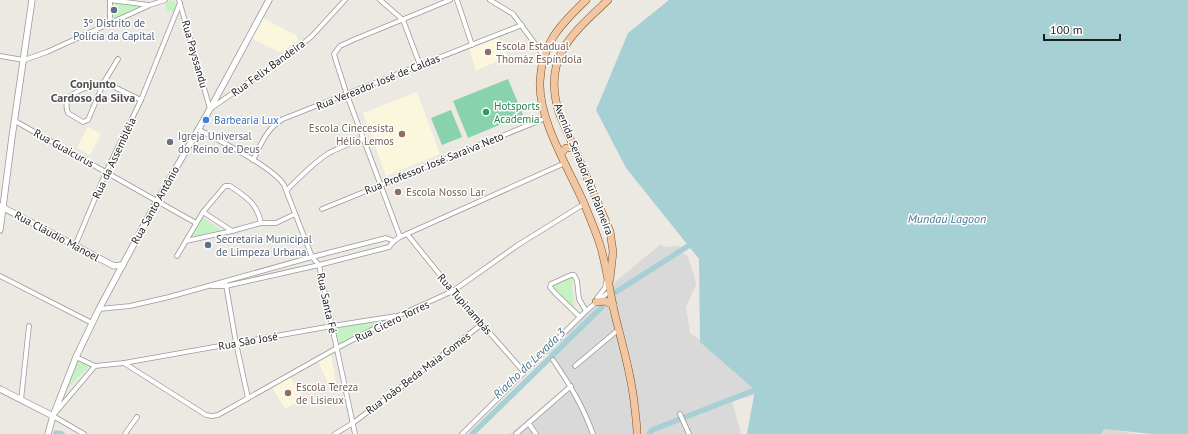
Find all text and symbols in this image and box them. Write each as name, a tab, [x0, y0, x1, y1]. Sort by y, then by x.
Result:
marker: 3º Distrito de Polícia da Capital	[109, 5, 119, 15]
place label: 3º Distrito de Polícia da Capital	[73, 16, 155, 43]
scale bar	[1044, 16, 1120, 42]
street label: Rua Payssandu	[179, 19, 211, 89]
text: 100 m	[1050, 22, 1083, 37]
street label: Rua Felix Bandeira	[228, 36, 308, 100]
place label: Escola Estadual Thomáz Espíndola	[496, 39, 582, 66]
marker: Escola Estadual Thomáz Espíndola	[483, 47, 493, 57]
street label: Rua Vereador José de Caldas	[314, 51, 442, 113]
district label: Conjunto Cardoso da Silva	[51, 76, 135, 105]
place label: Hotsports Academia	[494, 99, 540, 126]
street label: Avenida Senador Rui Palmeira	[551, 101, 617, 237]
marker: Hotsports Academia	[481, 107, 491, 117]
place label: Barbearia Lux	[214, 113, 279, 127]
street label: Rua da Assembléia	[89, 115, 139, 201]
marker: Barbearia Lux	[201, 115, 211, 125]
place label: Escola Cinecesista Hélio Lemos	[309, 121, 394, 148]
street label: Rua Guaicurus	[31, 126, 97, 171]
place label: Igreja Universal do Reino de Deus	[178, 129, 260, 156]
street label: Rua Professor José Saraiva Neto	[362, 129, 506, 197]
marker: Escola Cinecesista Hélio Lemos	[397, 129, 407, 139]
marker: Igreja Universal do Reino de Deus	[165, 137, 175, 147]
street label: Rua Santo Antônio	[128, 163, 182, 246]
place label: Escola Nosso Lar	[406, 185, 485, 199]
marker: Escola Nosso Lar	[393, 187, 403, 197]
street label: Rua Cláudio Manoel	[12, 208, 103, 265]
water label: Mundaú Lagoon	[908, 211, 986, 226]
place label: Secretaria Municipal de Limpeza Urbana	[216, 232, 313, 259]
marker: Secretaria Municipal de Limpeza Urbana	[203, 240, 213, 250]
street label: Rua Tupinambás	[435, 270, 496, 338]
street label: Rua Santa Fé	[314, 271, 340, 335]
street label: Rua Cícero Torres	[353, 297, 432, 345]
water label: Riacho da Levada 3	[490, 324, 569, 401]
street label: Rua São José	[217, 329, 279, 353]
street label: Rua João Beda Maia Gomes	[363, 329, 474, 417]
place label: Escola Tereza de Lisieux	[296, 380, 358, 407]
marker: Escola Tereza de Lisieux	[283, 388, 293, 398]

